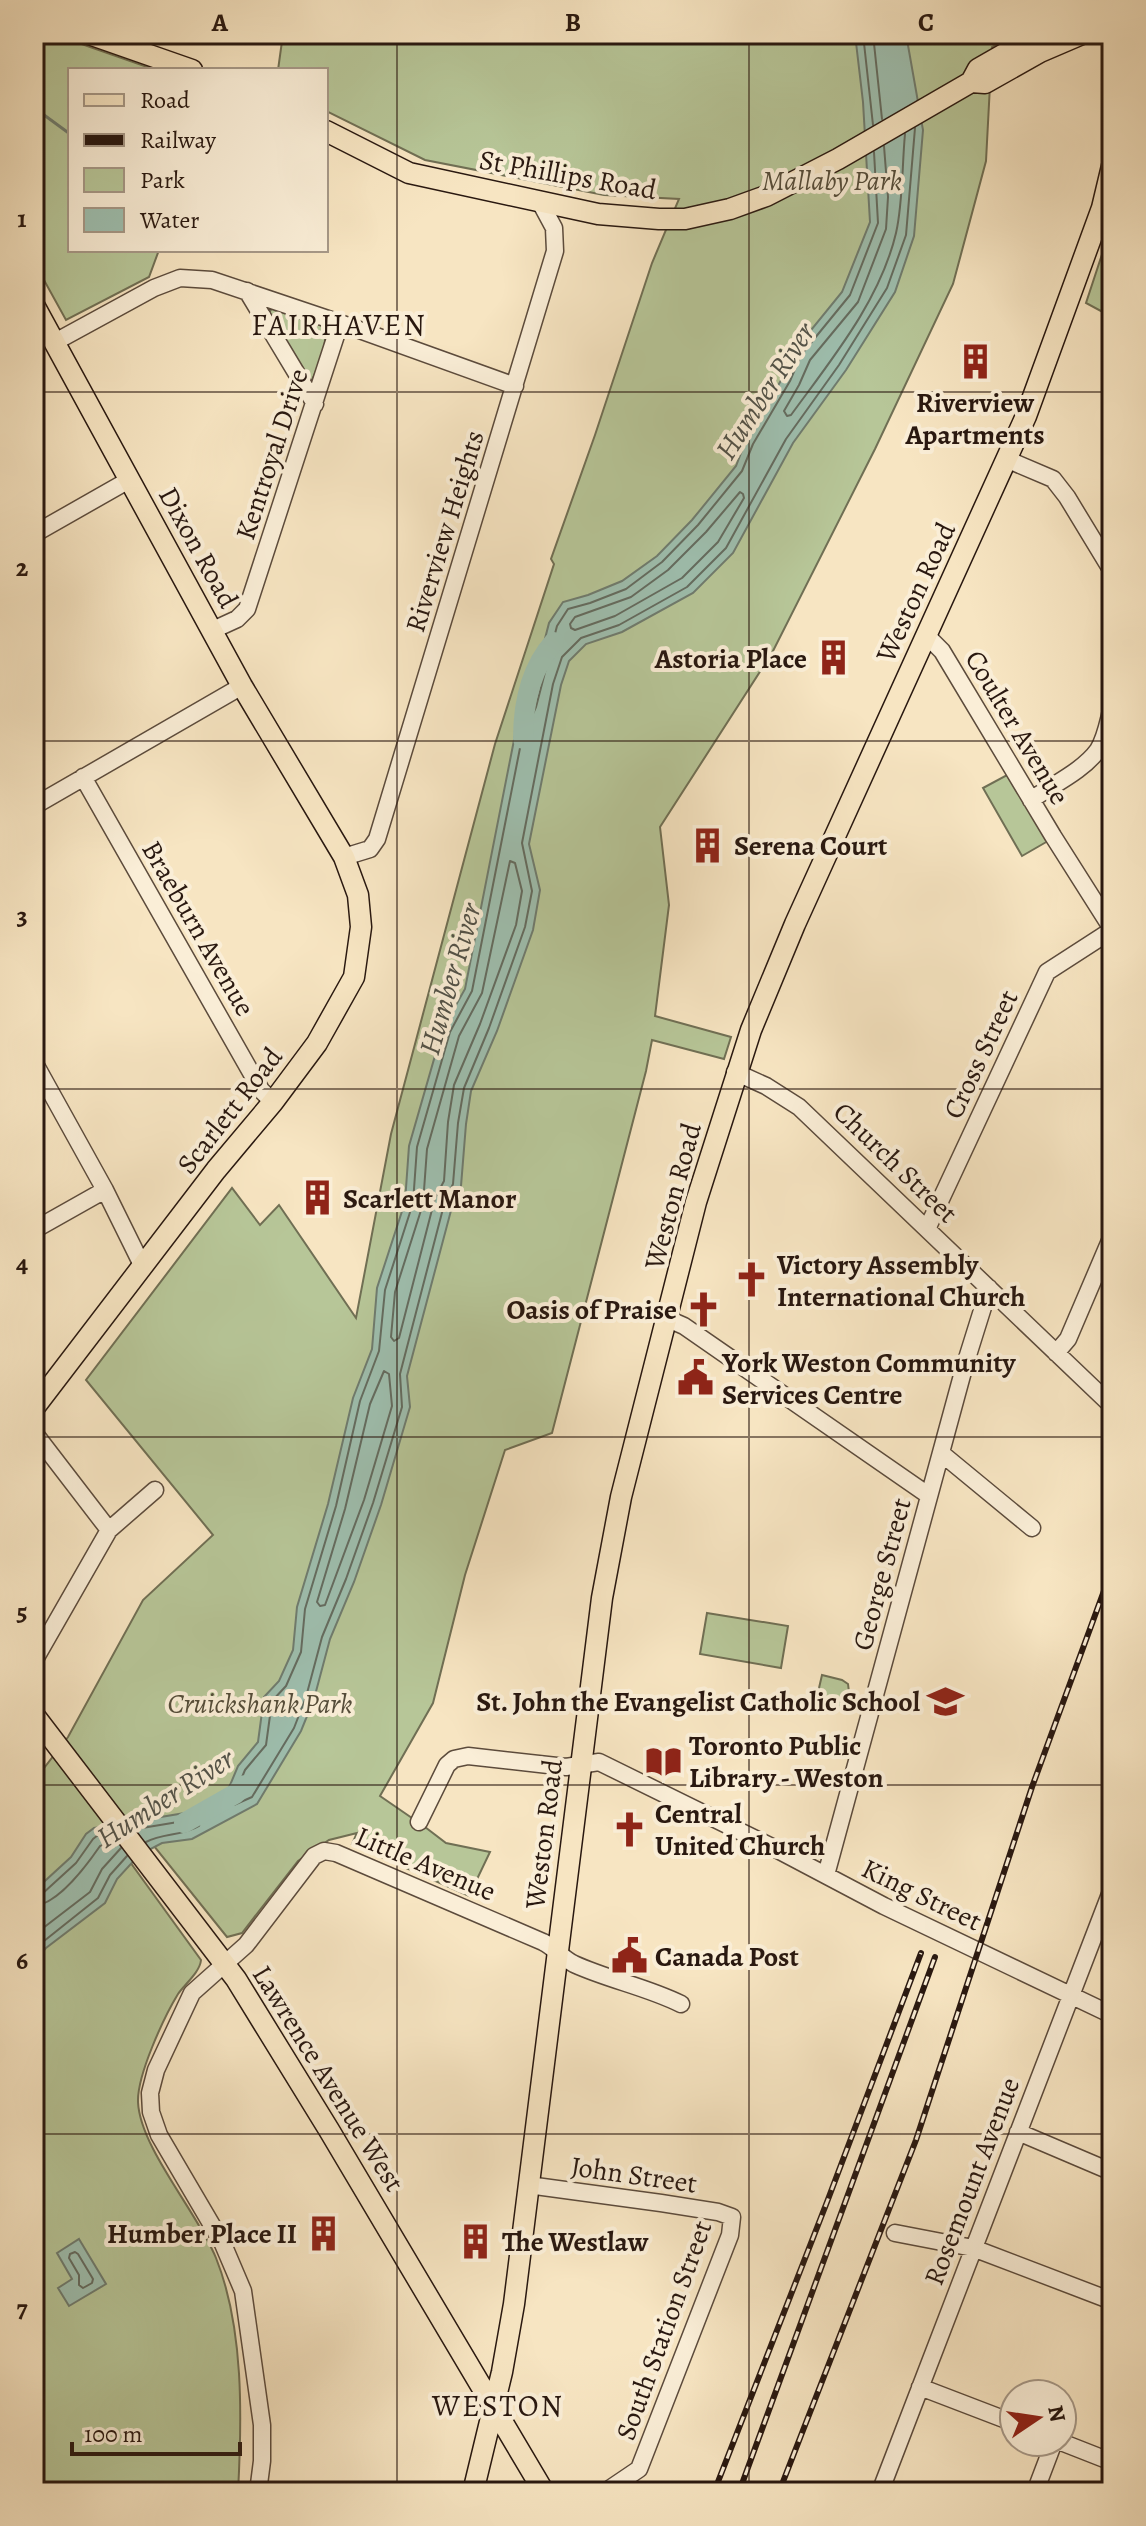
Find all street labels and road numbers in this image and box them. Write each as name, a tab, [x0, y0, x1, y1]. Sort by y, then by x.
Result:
street label: St Phillips Road	[476, 141, 660, 209]
street label: Kentroyal Drive	[226, 364, 318, 545]
street label: Riverview Heights	[396, 426, 494, 637]
street label: Dixon Road	[149, 480, 248, 616]
street label: Weston Road	[867, 515, 965, 669]
street label: Coulter Avenue	[956, 643, 1078, 812]
street label: Braeburn Avenue	[132, 834, 264, 1023]
street label: Cross Street	[934, 984, 1027, 1125]
street label: Scarlett Road	[168, 1039, 292, 1182]
street label: Church Street	[825, 1094, 966, 1232]
street label: Weston Road	[635, 1118, 711, 1275]
street label: George Street	[843, 1494, 921, 1655]
street label: Weston Road	[516, 1756, 572, 1912]
street label: Little Avenue	[350, 1817, 502, 1910]
street label: King Street	[855, 1849, 988, 1940]
street label: Lawrence Avenue West	[243, 1958, 413, 2199]
street label: Rosemount Avenue	[915, 2072, 1029, 2291]
street label: John Street	[568, 2147, 699, 2203]
street label: South Station Street	[607, 2215, 721, 2445]

